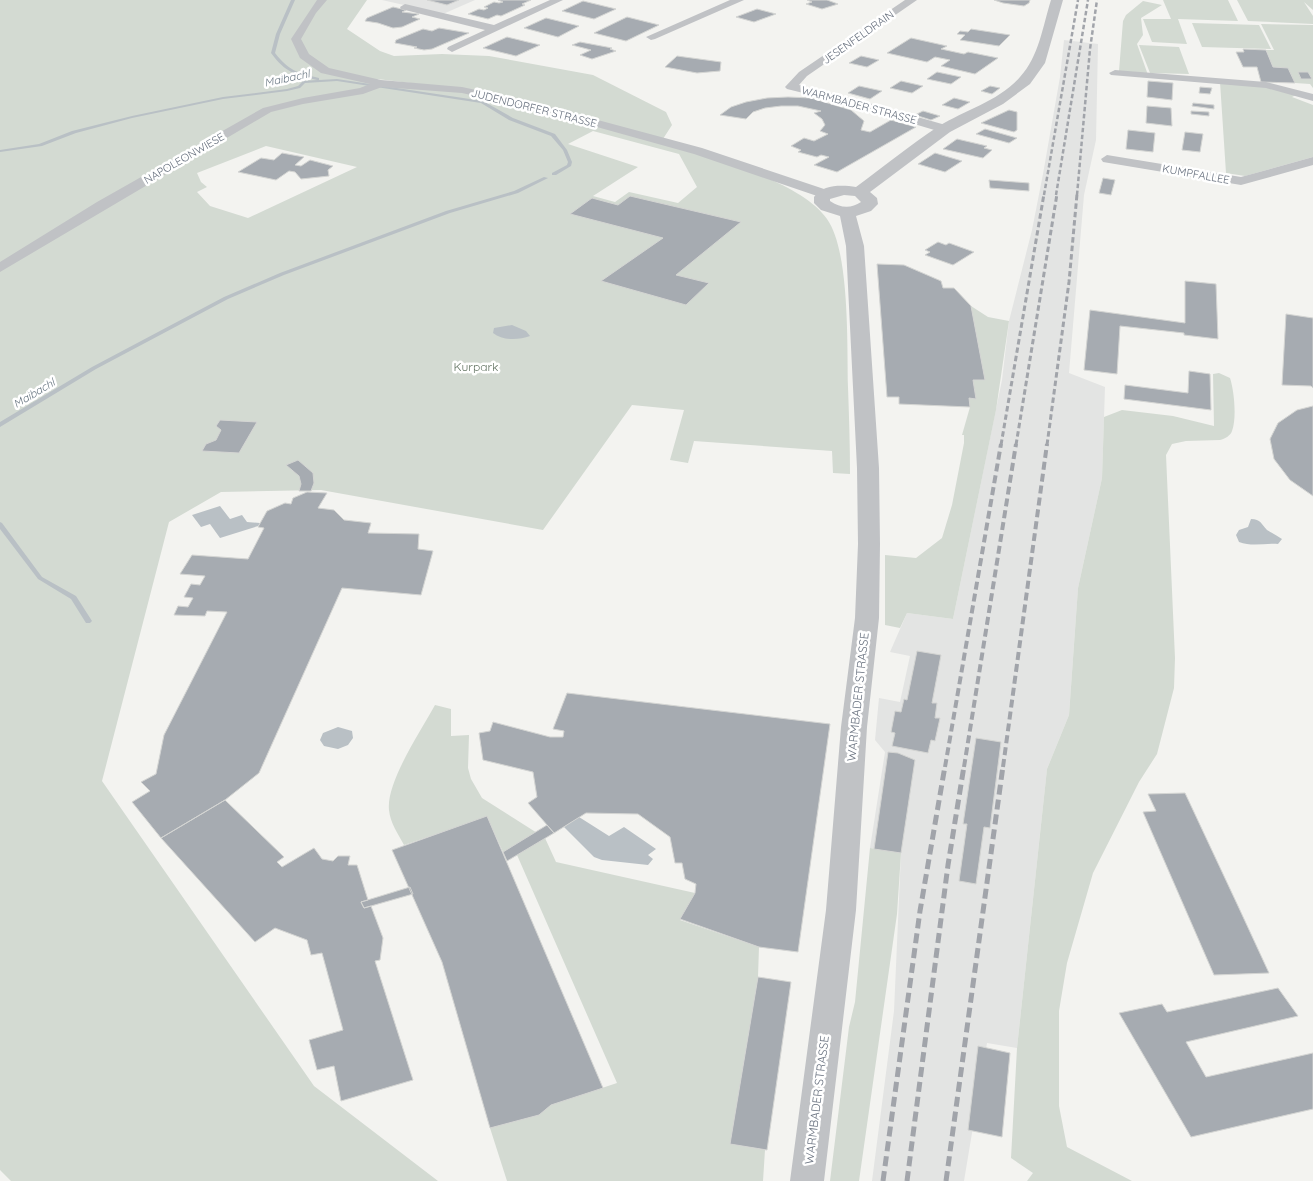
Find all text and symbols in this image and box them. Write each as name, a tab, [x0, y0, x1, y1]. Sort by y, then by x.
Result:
street label: JESENFELDRAIN	[819, 7, 897, 67]
water label: Maibachl	[263, 66, 312, 90]
street label: WARMBADER STRASSE	[800, 83, 918, 127]
street label: JUDENDORFER STRASSE	[470, 86, 598, 130]
street label: NAPOLEONWIESE	[141, 129, 227, 187]
street label: KUMPFALLEE	[1161, 161, 1231, 187]
park label: Kurpark	[454, 359, 499, 374]
water label: Maibachl	[11, 374, 59, 411]
street label: WARMBADER STRASSE	[843, 632, 872, 762]
street label: WARMBADER STRASSE	[801, 1035, 832, 1165]

